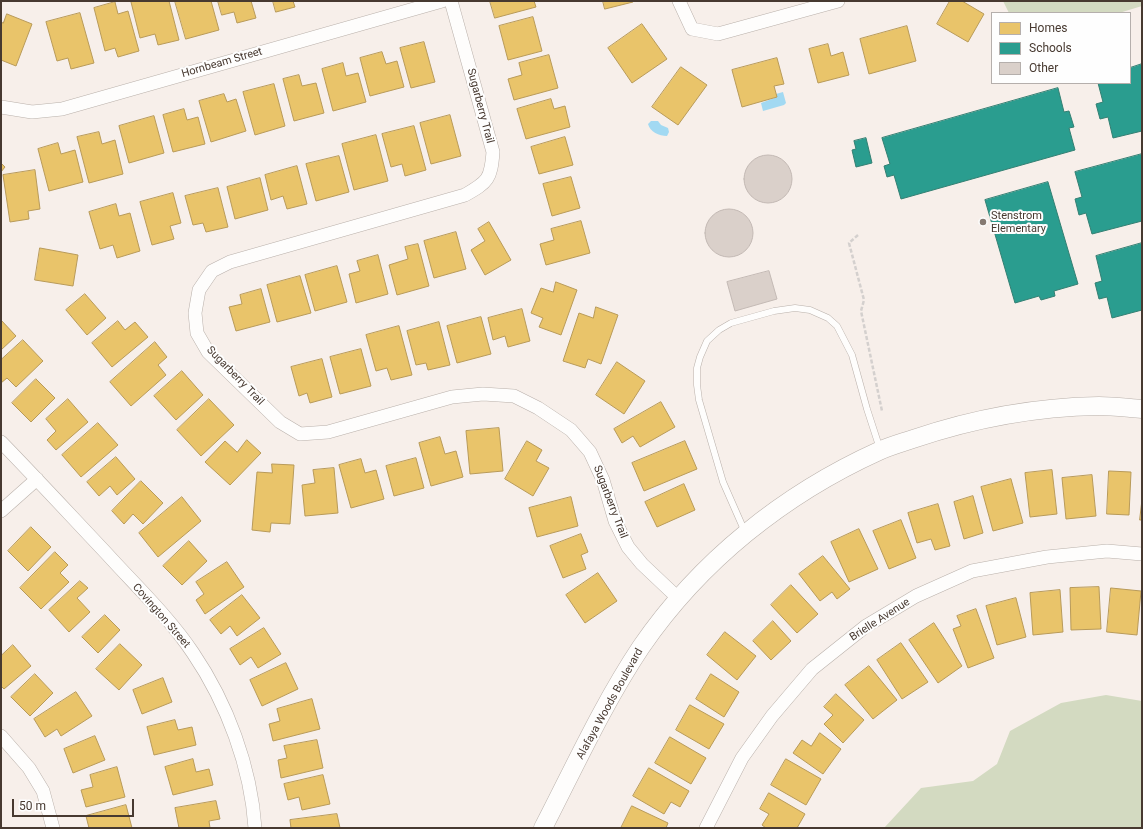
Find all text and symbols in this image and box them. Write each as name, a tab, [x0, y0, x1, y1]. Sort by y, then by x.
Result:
legend	[991, 12, 1131, 84]
text: Homes	[1029, 21, 1067, 35]
text: Schools	[1029, 41, 1072, 55]
street label: Hornbeam Street	[180, 45, 264, 81]
text: Other	[1029, 61, 1058, 75]
street label: Sugarberry Trail	[464, 67, 496, 145]
place label: Stenstrom Elementary	[991, 209, 1046, 235]
marker: Stenstrom Elementary	[978, 217, 988, 227]
street label: Sugarberry Trail	[204, 344, 266, 408]
street label: Sugarberry Trail	[590, 464, 630, 540]
street label: Covington Street	[129, 581, 193, 651]
street label: Brielle Avenue	[847, 596, 913, 644]
street label: Alafaya Woods Boulevard	[574, 646, 646, 762]
scale bar	[14, 791, 136, 817]
text: 50 m	[19, 799, 46, 813]

